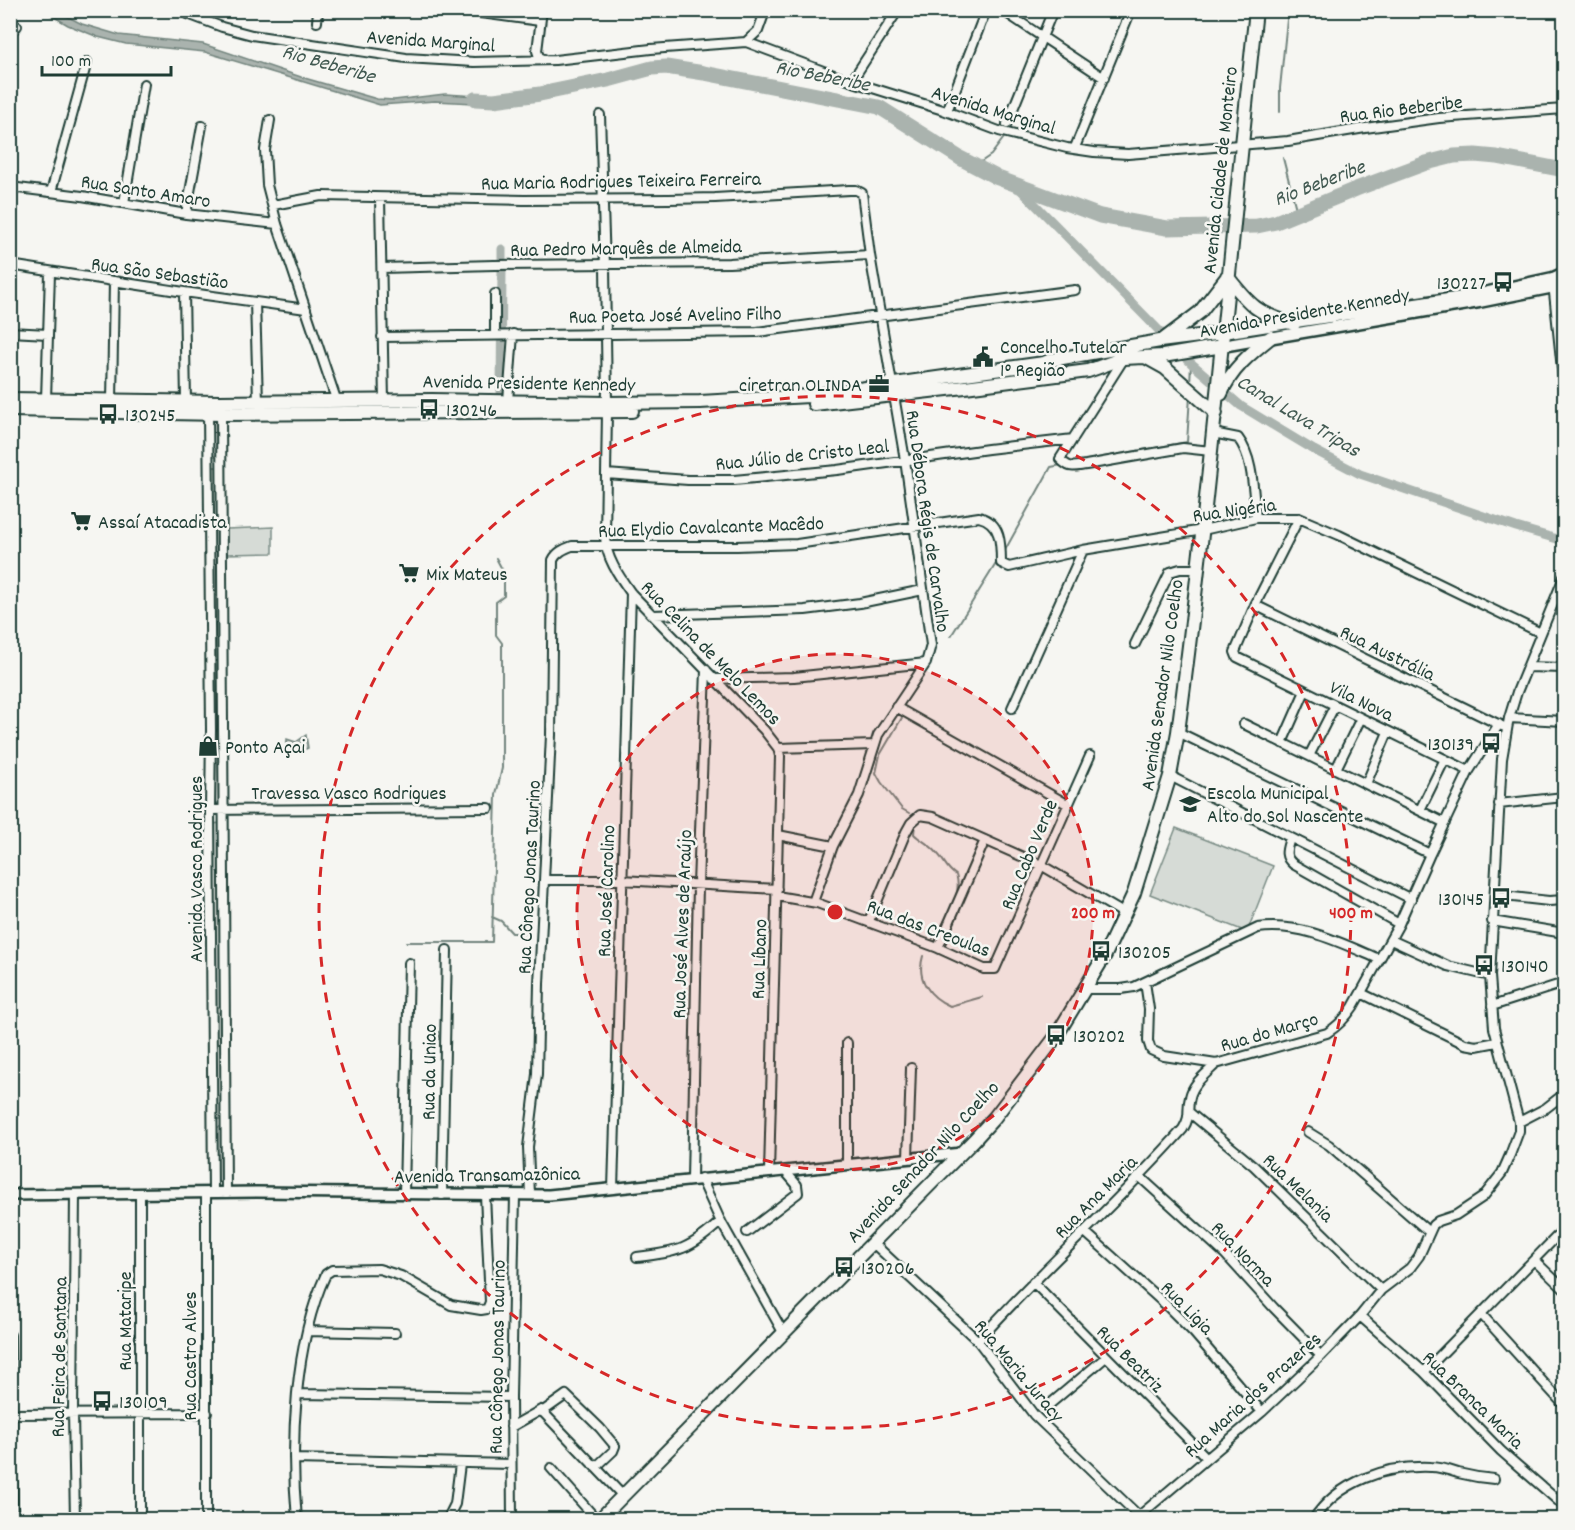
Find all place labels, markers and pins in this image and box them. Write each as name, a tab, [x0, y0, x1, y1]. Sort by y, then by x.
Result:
bus stop icon: 130227	[1491, 270, 1515, 294]
place label: 130227	[1437, 271, 1486, 299]
place label: Concelho Tutelar 1° Região	[1000, 335, 1127, 386]
public building icon: Concelho Tutelar 1° Região	[971, 345, 995, 369]
office icon: ciretran OLINDA	[867, 372, 891, 396]
place label: ciretran OLINDA	[739, 373, 862, 401]
bus stop icon: 130246	[417, 397, 441, 421]
place label: 130246	[446, 398, 497, 426]
bus stop icon: 130245	[96, 402, 120, 426]
place label: 130245	[125, 403, 175, 431]
supermarket icon: Assaí Atacadista	[69, 509, 93, 533]
place label: Assaí Atacadista	[98, 510, 227, 538]
supermarket icon: Mix Mateus	[397, 561, 421, 585]
place label: Mix Mateus	[426, 562, 508, 590]
bus stop icon: 130139	[1479, 731, 1503, 755]
place label: 130139	[1427, 732, 1474, 760]
shop icon: Ponto Açai	[196, 734, 220, 758]
place label: Ponto Açai	[225, 735, 305, 763]
place label: Escola Municipal Alto do Sol Nascente	[1207, 781, 1364, 832]
school or university icon: Escola Municipal Alto do Sol Nascente	[1178, 792, 1202, 816]
bus stop icon: 130145	[1489, 886, 1513, 910]
place label: 130145	[1438, 887, 1484, 915]
centre of rings	[825, 902, 845, 922]
bus stop icon: 130205	[1089, 939, 1113, 963]
place label: 130205	[1118, 940, 1171, 968]
bus stop icon: 130140	[1472, 953, 1496, 977]
place label: 130140	[1501, 954, 1549, 982]
bus stop icon: 130202	[1044, 1023, 1068, 1047]
place label: 130202	[1073, 1024, 1126, 1052]
bus stop icon: 130206	[832, 1255, 856, 1279]
place label: 130206	[861, 1256, 915, 1284]
bus stop icon: 130109	[90, 1389, 114, 1413]
place label: 130109	[119, 1390, 168, 1418]

